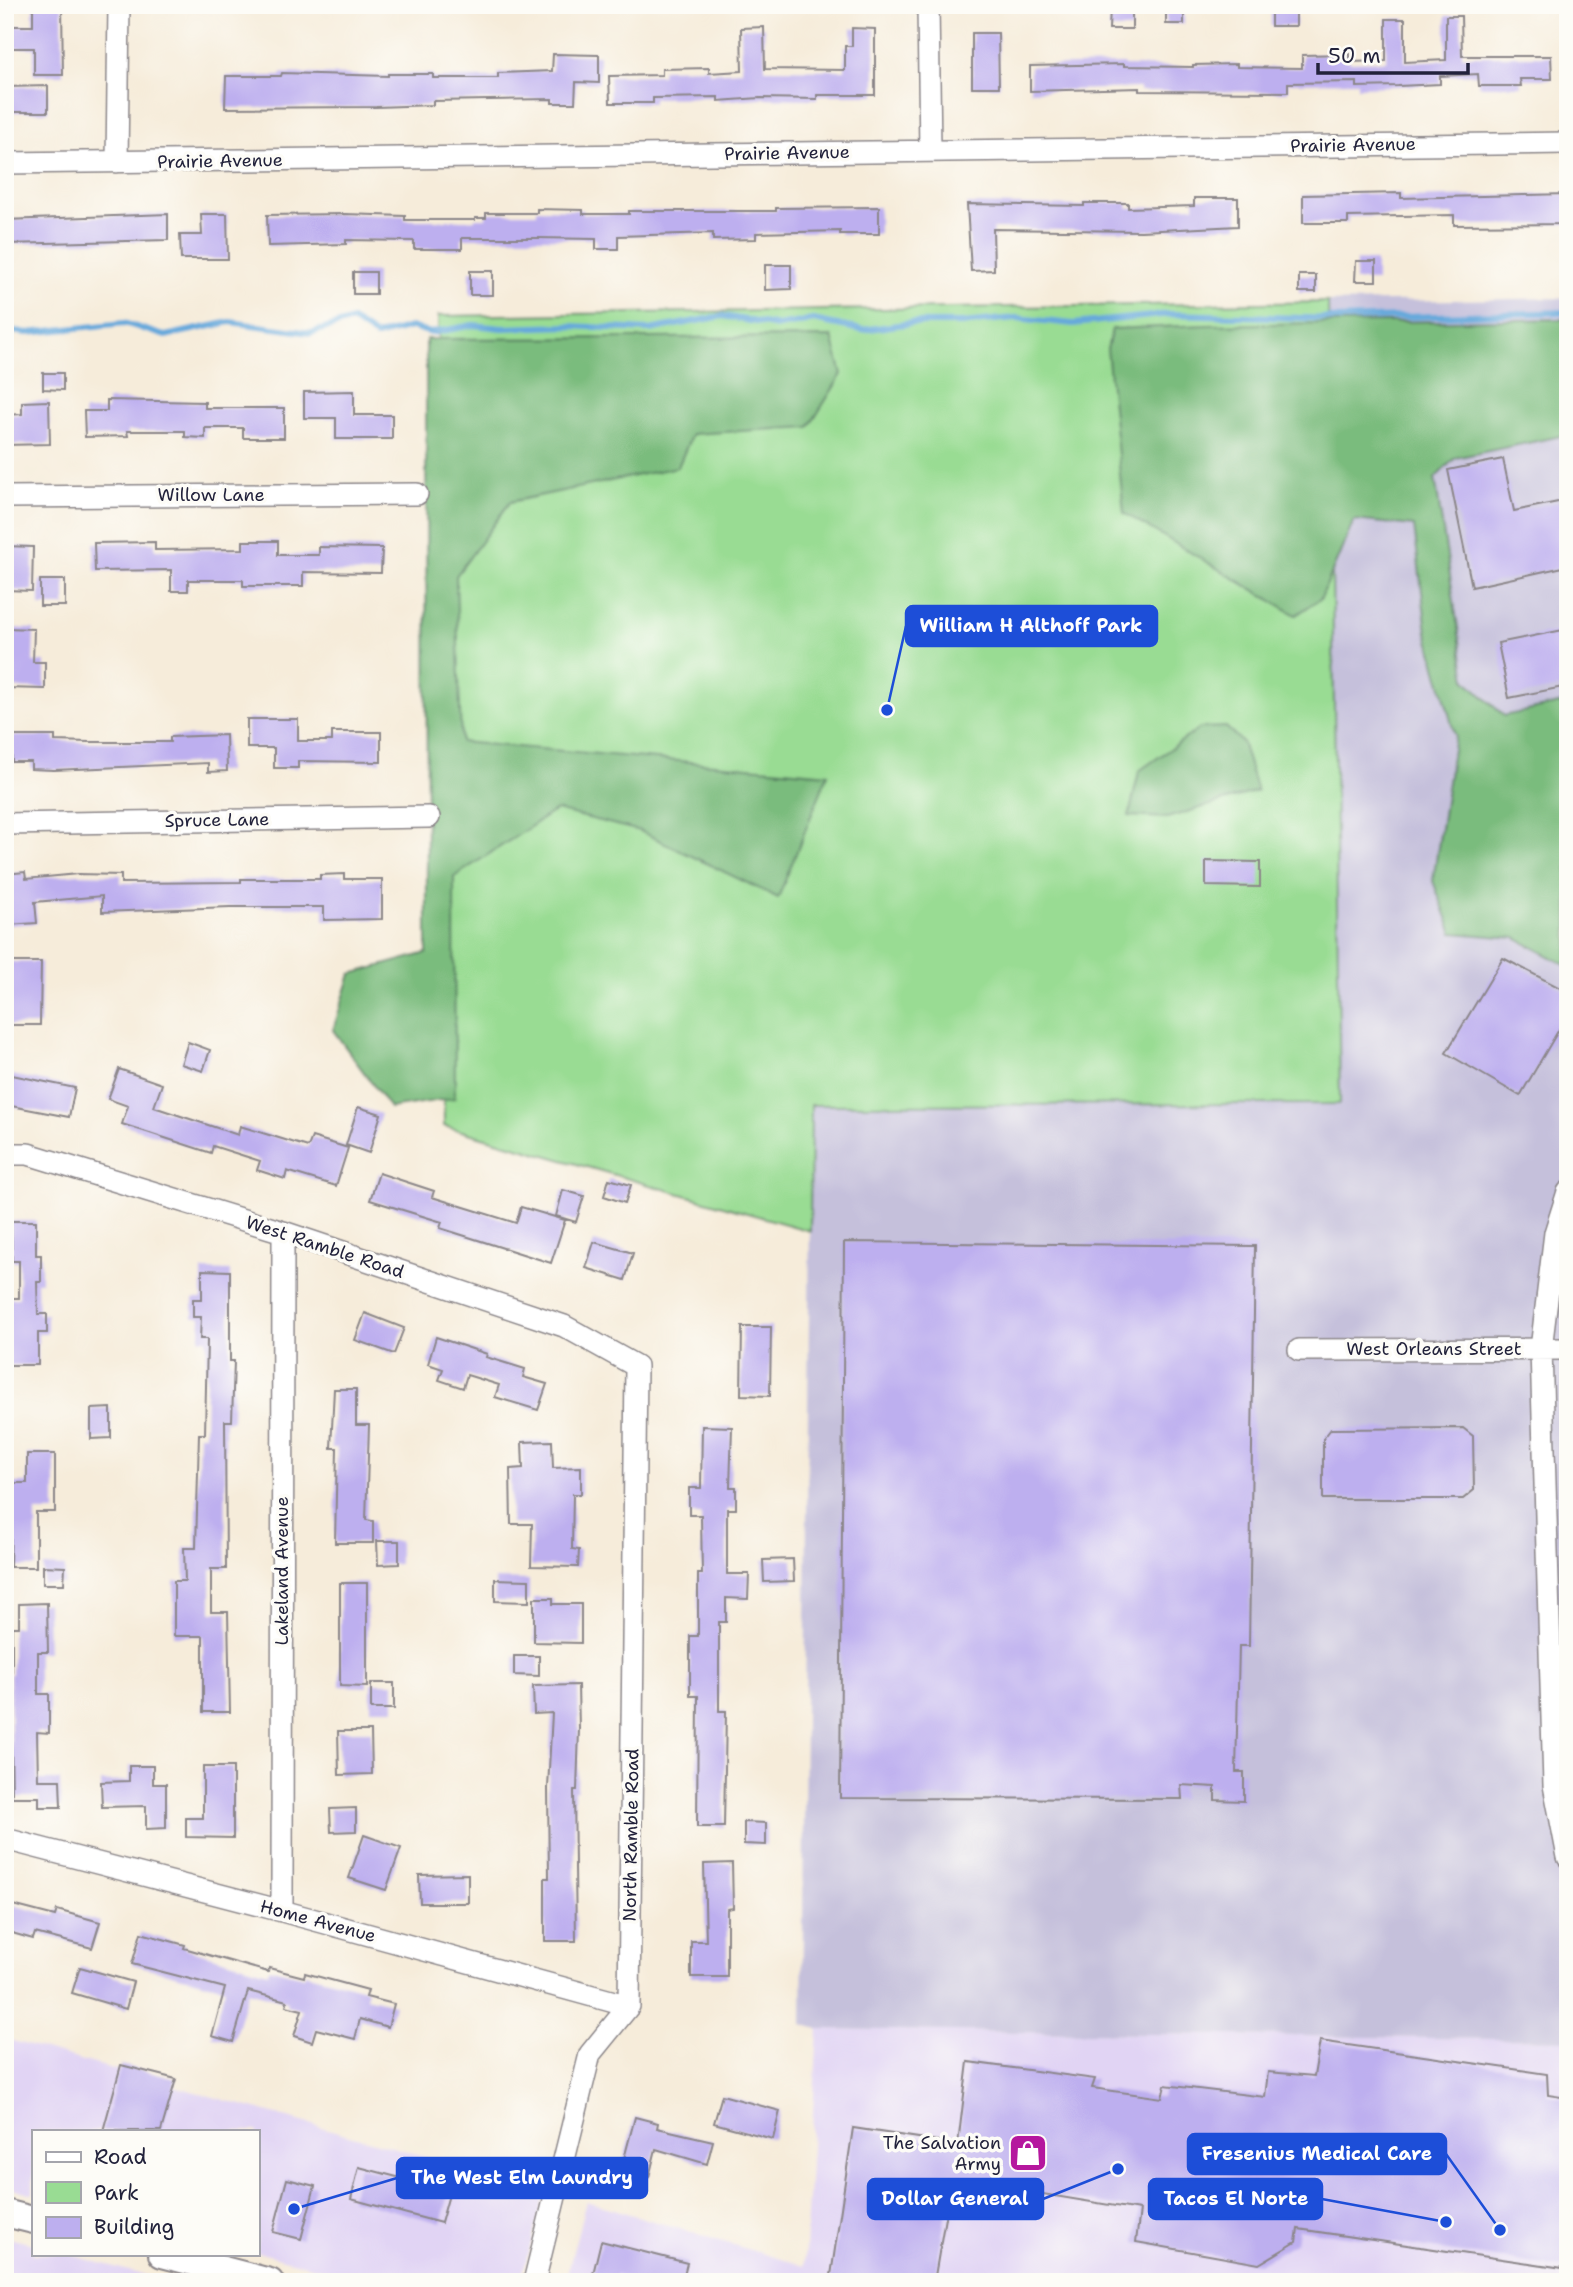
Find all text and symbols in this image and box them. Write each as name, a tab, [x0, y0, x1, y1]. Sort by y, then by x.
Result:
scale bar	[1318, 32, 1468, 76]
text: 50 m	[1328, 42, 1381, 70]
street label: Prairie Avenue	[1290, 132, 1416, 158]
street label: Prairie Avenue	[724, 140, 850, 166]
street label: Prairie Avenue	[157, 148, 283, 174]
street label: Willow Lane	[157, 483, 265, 507]
callout: William H Althoff Park	[906, 606, 1157, 646]
text: William H Althoff Park	[919, 613, 1143, 638]
street label: Spruce Lane	[164, 807, 270, 833]
street label: West Ramble Road	[243, 1210, 407, 1284]
street label: West Orleans Street	[1346, 1337, 1522, 1361]
street label: Lakeland Avenue	[270, 1496, 294, 1646]
street label: North Ramble Road	[617, 1748, 645, 1922]
street label: Home Avenue	[257, 1894, 379, 1948]
legend	[32, 2130, 259, 2256]
place label: The Salvation Army	[883, 2131, 1001, 2176]
shop icon: The Salvation Army	[1007, 2132, 1049, 2174]
callout: Fresenius Medical Care	[1188, 2134, 1446, 2174]
text: Fresenius Medical Care	[1202, 2141, 1432, 2166]
text: Road	[94, 2143, 147, 2171]
callout: The West Elm Laundry	[397, 2158, 647, 2198]
text: The West Elm Laundry	[411, 2165, 633, 2190]
text: Park	[94, 2179, 139, 2207]
callout: Dollar General	[868, 2179, 1043, 2219]
callout: Tacos El Norte	[1149, 2179, 1322, 2219]
text: Dollar General	[882, 2186, 1029, 2211]
text: Tacos El Norte	[1164, 2186, 1308, 2211]
text: Building	[94, 2213, 174, 2241]

